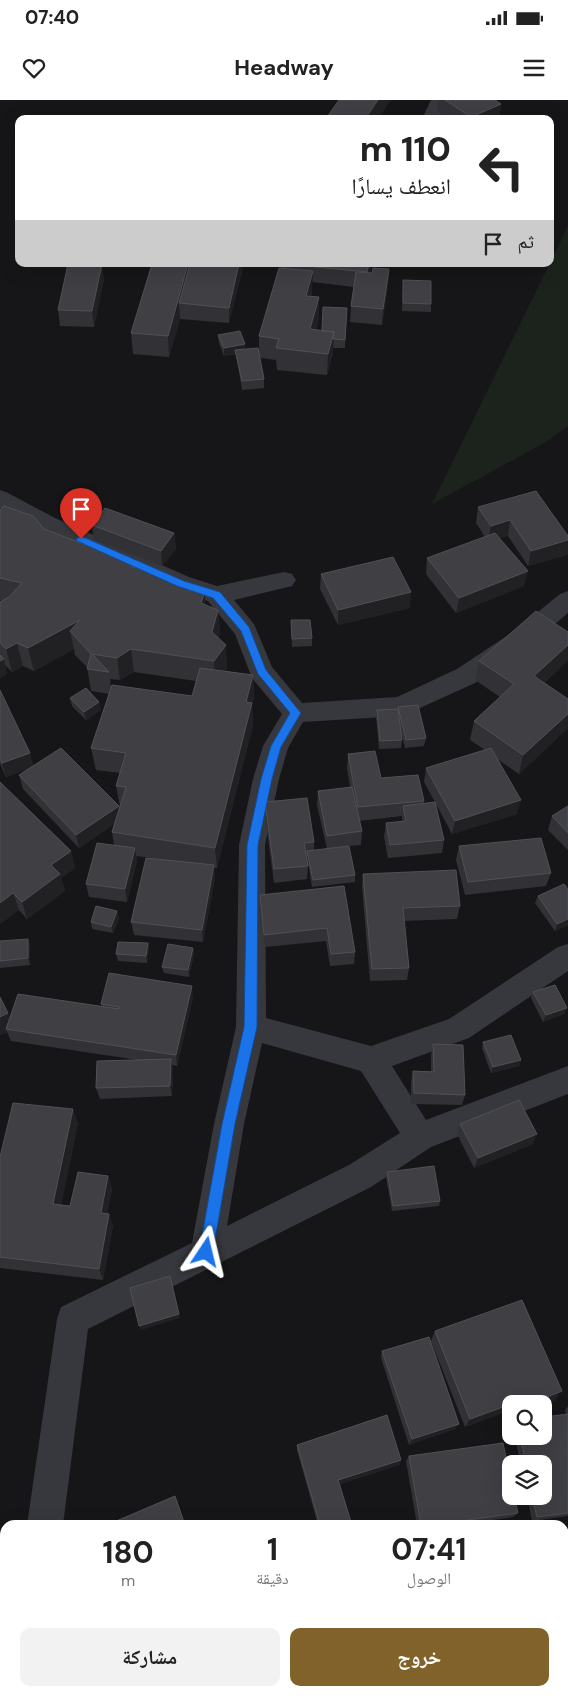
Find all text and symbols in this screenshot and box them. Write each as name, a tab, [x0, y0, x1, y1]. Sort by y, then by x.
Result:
text: 07:40	[25, 5, 79, 30]
text: Headway	[234, 53, 334, 82]
icon: heart	[20, 54, 48, 82]
icon: menu	[520, 54, 548, 82]
text: 110 m	[360, 126, 451, 172]
icon: left	[469, 135, 534, 200]
text: انعطف يسارًا	[352, 172, 451, 201]
text: ثم	[517, 229, 534, 254]
icon: arrive	[479, 230, 507, 258]
pin	[60, 488, 102, 539]
icon: arrive	[67, 495, 95, 523]
position arrow	[179, 1225, 231, 1277]
map controls	[502, 1395, 552, 1505]
button: search	[502, 1395, 552, 1445]
button: layers	[502, 1455, 552, 1505]
text: 1	[267, 1530, 278, 1569]
text: 07:41	[391, 1530, 466, 1569]
text: 180	[103, 1533, 154, 1572]
text: دقيقة	[256, 1568, 289, 1589]
text: الوصول	[407, 1568, 451, 1589]
text: m	[121, 1570, 135, 1591]
button: مشاركة	[20, 1628, 280, 1686]
button: خروج	[290, 1628, 549, 1686]

